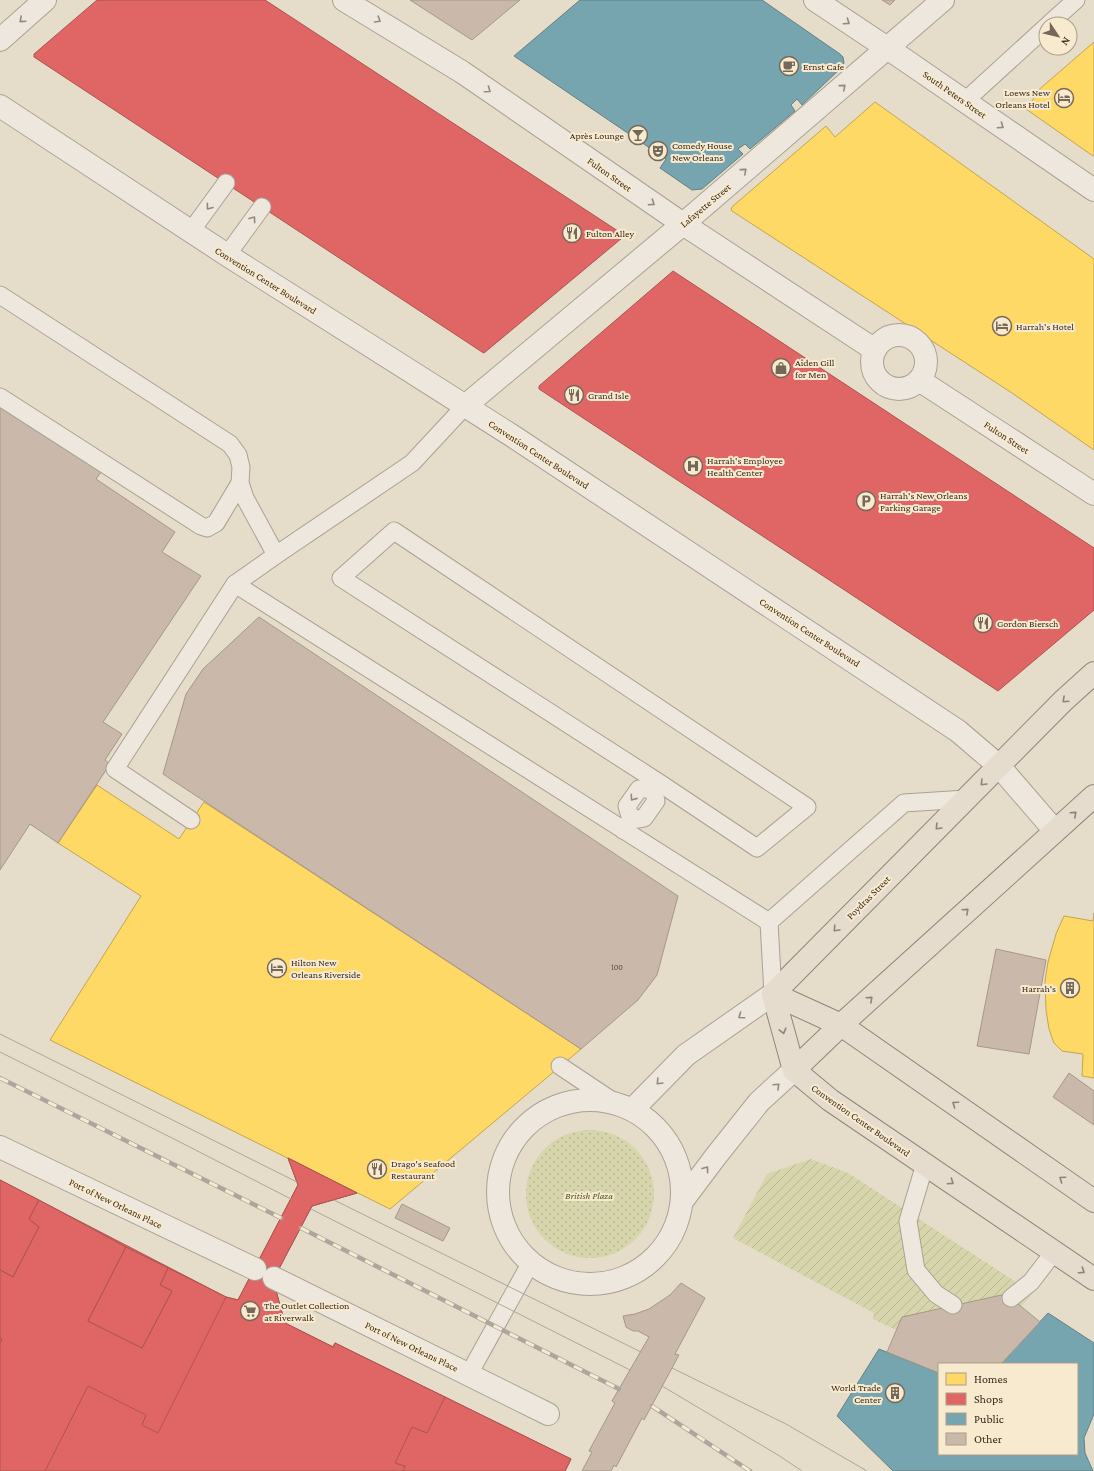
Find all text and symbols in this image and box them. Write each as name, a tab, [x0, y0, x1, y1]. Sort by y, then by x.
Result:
one-way arrow	[19, 16, 27, 23]
one-way arrow	[374, 16, 381, 23]
north arrow	[1038, 16, 1078, 56]
one-way arrow	[843, 17, 850, 24]
text: N	[1059, 35, 1073, 49]
cafe icon: Ernst Cafe	[778, 55, 800, 77]
place label: Ernst Cafe	[803, 61, 845, 72]
street label: South Peters Street	[921, 68, 989, 121]
one-way arrow	[838, 84, 846, 92]
one-way arrow	[483, 85, 490, 92]
place label: Loews New Orleans Hotel	[995, 87, 1051, 110]
hotel icon: Loews New Orleans Hotel	[1053, 87, 1075, 109]
one-way arrow	[997, 121, 1004, 129]
bar icon: Après Lounge	[627, 124, 649, 146]
place label: Après Lounge	[570, 130, 625, 141]
theatre icon: Comedy House New Orleans	[647, 140, 669, 162]
place label: Comedy House New Orleans	[672, 140, 733, 163]
street label: Fulton Street	[585, 155, 635, 194]
one-way arrow	[740, 169, 747, 176]
street label: Lafayette Street	[678, 181, 733, 230]
one-way arrow	[648, 198, 655, 206]
one-way arrow	[206, 203, 213, 210]
one-way arrow	[248, 217, 255, 224]
restaurant icon: Fulton Alley	[561, 222, 583, 244]
place label: Fulton Alley	[586, 228, 634, 239]
street label: Convention Center Boulevard	[213, 245, 319, 317]
hotel icon: Harrah's Hotel	[991, 315, 1013, 337]
place label: Harrah's Hotel	[1016, 321, 1074, 332]
shop icon: Aiden Gill for Men	[770, 357, 792, 379]
place label: Aiden Gill for Men	[795, 357, 835, 380]
restaurant icon: Grand Isle	[563, 384, 585, 406]
place label: Grand Isle	[588, 390, 629, 401]
street label: Convention Center Boulevard	[486, 418, 592, 492]
street label: Fulton Street	[982, 419, 1032, 456]
hospital icon: Harrah's Employee Health Center	[682, 455, 704, 477]
place label: Harrah's Employee Health Center	[707, 455, 783, 478]
parking icon: Harrah's New Orleans Parking Garage	[855, 490, 877, 512]
place label: Harrah's New Orleans Parking Garage	[880, 490, 968, 513]
street label: Convention Center Boulevard	[757, 596, 863, 670]
restaurant icon: Gordon Biersch	[972, 612, 994, 634]
place label: Gordon Biersch	[997, 618, 1059, 629]
one-way arrow	[1062, 695, 1070, 702]
one-way arrow	[980, 778, 988, 786]
one-way arrow	[630, 794, 638, 801]
one-way arrow	[1070, 811, 1077, 818]
one-way arrow	[935, 822, 943, 830]
street label: Poydras Street	[844, 873, 893, 921]
one-way arrow	[961, 909, 969, 916]
one-way arrow	[834, 924, 841, 932]
hotel icon: Hilton New Orleans Riverside	[266, 957, 288, 979]
place label: Hilton New Orleans Riverside	[291, 957, 361, 980]
house number: 100	[611, 963, 623, 972]
building icon: Harrah's	[1059, 977, 1081, 999]
place label: Harrah's	[1022, 983, 1056, 994]
one-way arrow	[865, 996, 872, 1003]
one-way arrow	[738, 1011, 745, 1019]
one-way arrow	[778, 1028, 787, 1035]
one-way arrow	[656, 1077, 664, 1085]
street label: Convention Center Boulevard	[809, 1082, 913, 1159]
one-way arrow	[772, 1084, 779, 1091]
one-way arrow	[953, 1102, 960, 1109]
restaurant icon: Drago's Seafood Restaurant	[366, 1158, 388, 1180]
place label: Drago's Seafood Restaurant	[391, 1158, 456, 1181]
one-way arrow	[701, 1166, 709, 1173]
street label: Port of New Orleans Place	[67, 1176, 165, 1231]
one-way arrow	[1059, 1176, 1066, 1184]
one-way arrow	[947, 1177, 954, 1185]
park label: British Plaza	[565, 1190, 613, 1201]
one-way arrow	[1077, 1266, 1084, 1273]
supermarket icon: The Outlet Collection at Riverwalk	[239, 1300, 261, 1322]
place label: The Outlet Collection at Riverwalk	[264, 1300, 350, 1323]
street label: Port of New Orleans Place	[363, 1319, 461, 1374]
legend	[938, 1363, 1078, 1455]
text: Homes	[974, 1372, 1008, 1386]
place label: World Trade Center	[831, 1382, 882, 1405]
building icon: World Trade Center	[884, 1382, 906, 1404]
text: Shops	[974, 1392, 1003, 1406]
text: Public	[974, 1412, 1004, 1426]
text: Other	[974, 1432, 1003, 1446]

